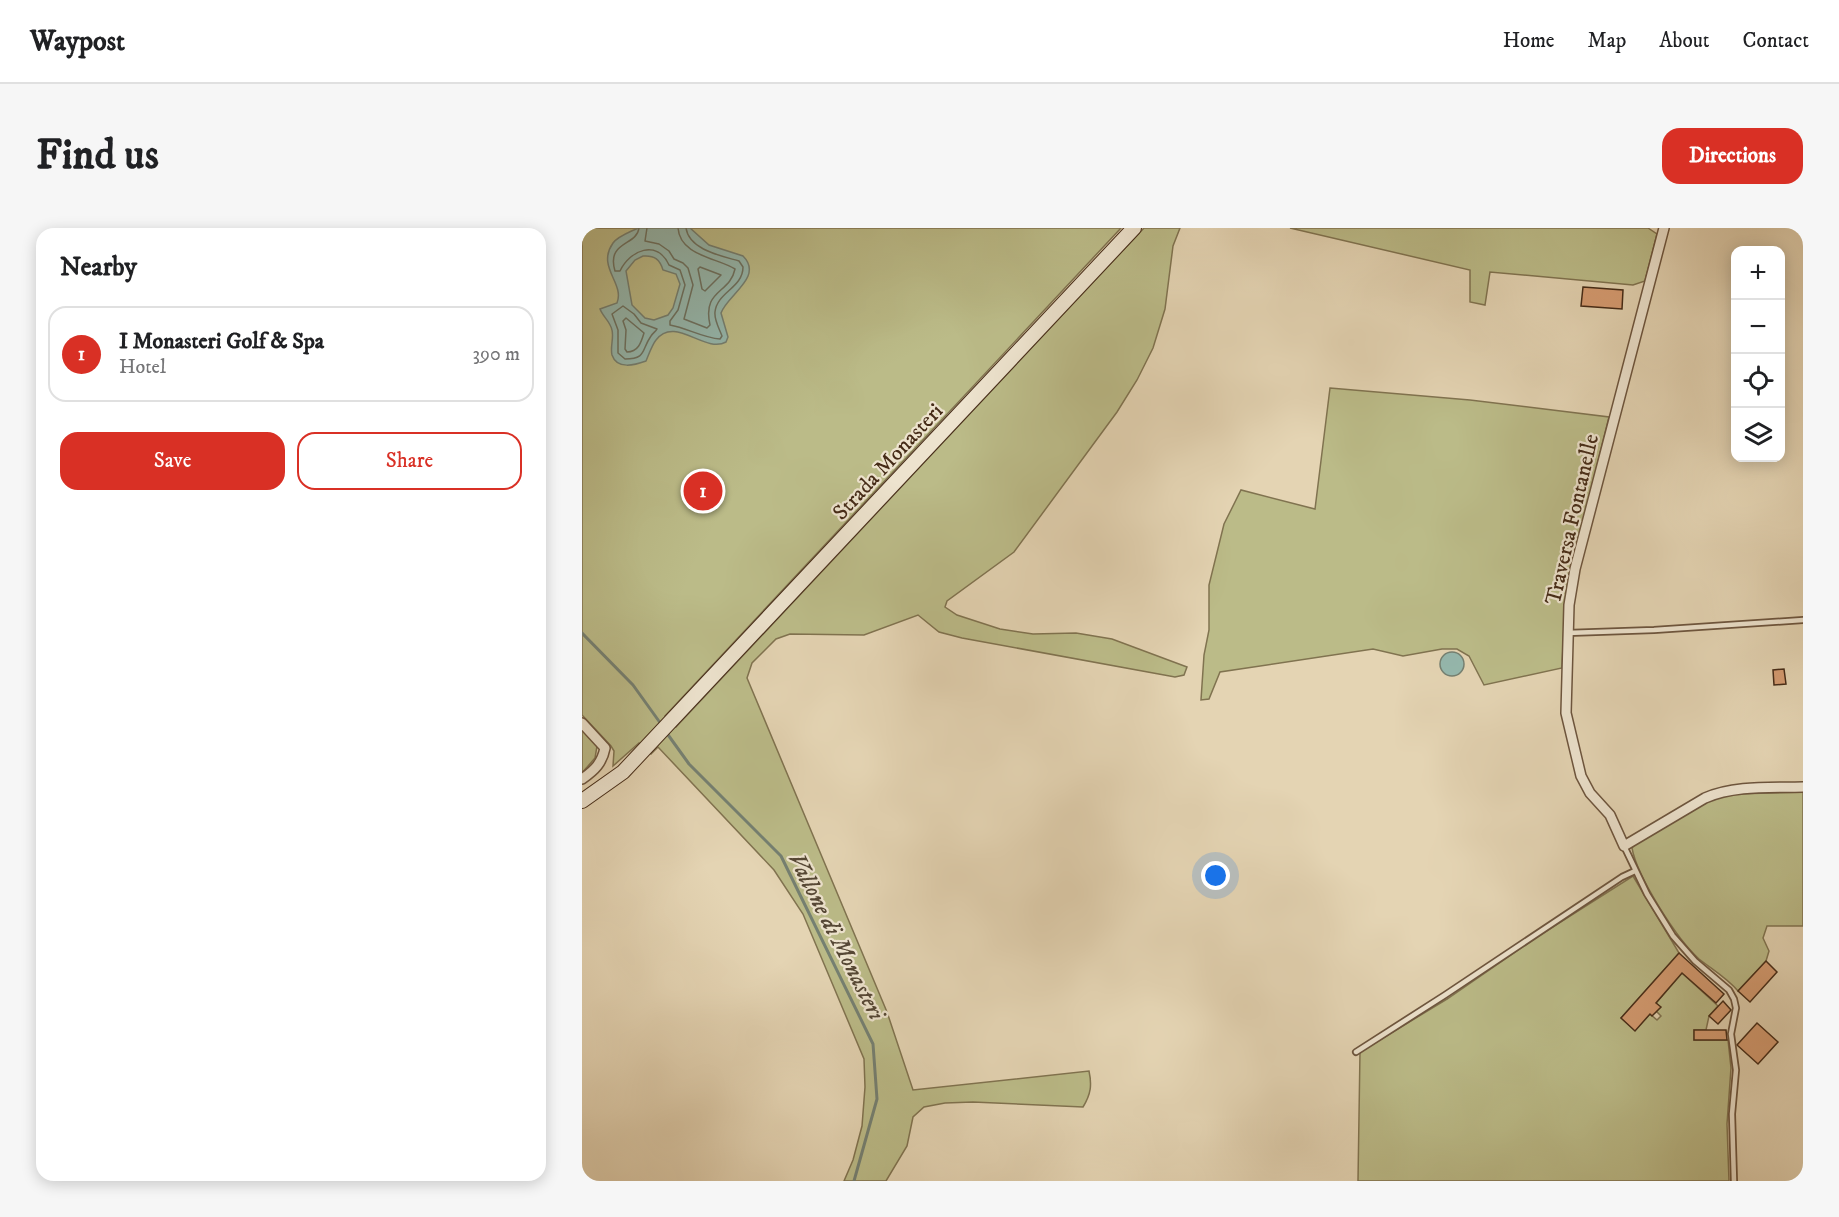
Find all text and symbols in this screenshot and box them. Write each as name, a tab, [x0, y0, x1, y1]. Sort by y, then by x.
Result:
text: Waypost	[30, 24, 125, 59]
text: Home	[1503, 28, 1555, 54]
text: Map	[1588, 28, 1626, 54]
text: About	[1659, 28, 1710, 54]
text: Contact	[1743, 28, 1809, 54]
button: Directions	[1662, 128, 1803, 184]
text: Find us	[36, 130, 159, 182]
map controls	[1731, 246, 1785, 462]
button: +	[1731, 246, 1785, 300]
text: Nearby	[60, 251, 137, 284]
button: −	[1731, 300, 1785, 354]
text: I Monasteri Golf & Spa	[119, 328, 324, 355]
text: 1	[78, 342, 85, 367]
text: 390 m	[472, 342, 520, 367]
button: locate	[1731, 354, 1785, 408]
text: Hotel	[119, 355, 166, 380]
street label: Strada Monasteri	[827, 398, 949, 526]
button: layers	[1731, 408, 1785, 462]
street label: Traversa Fontanelle	[1540, 431, 1605, 607]
button: Save	[60, 432, 285, 490]
button: Share	[297, 432, 522, 490]
pin: 1	[684, 468, 722, 514]
water label: Vallone di Monasteri	[781, 848, 892, 1027]
your location	[1201, 861, 1230, 890]

